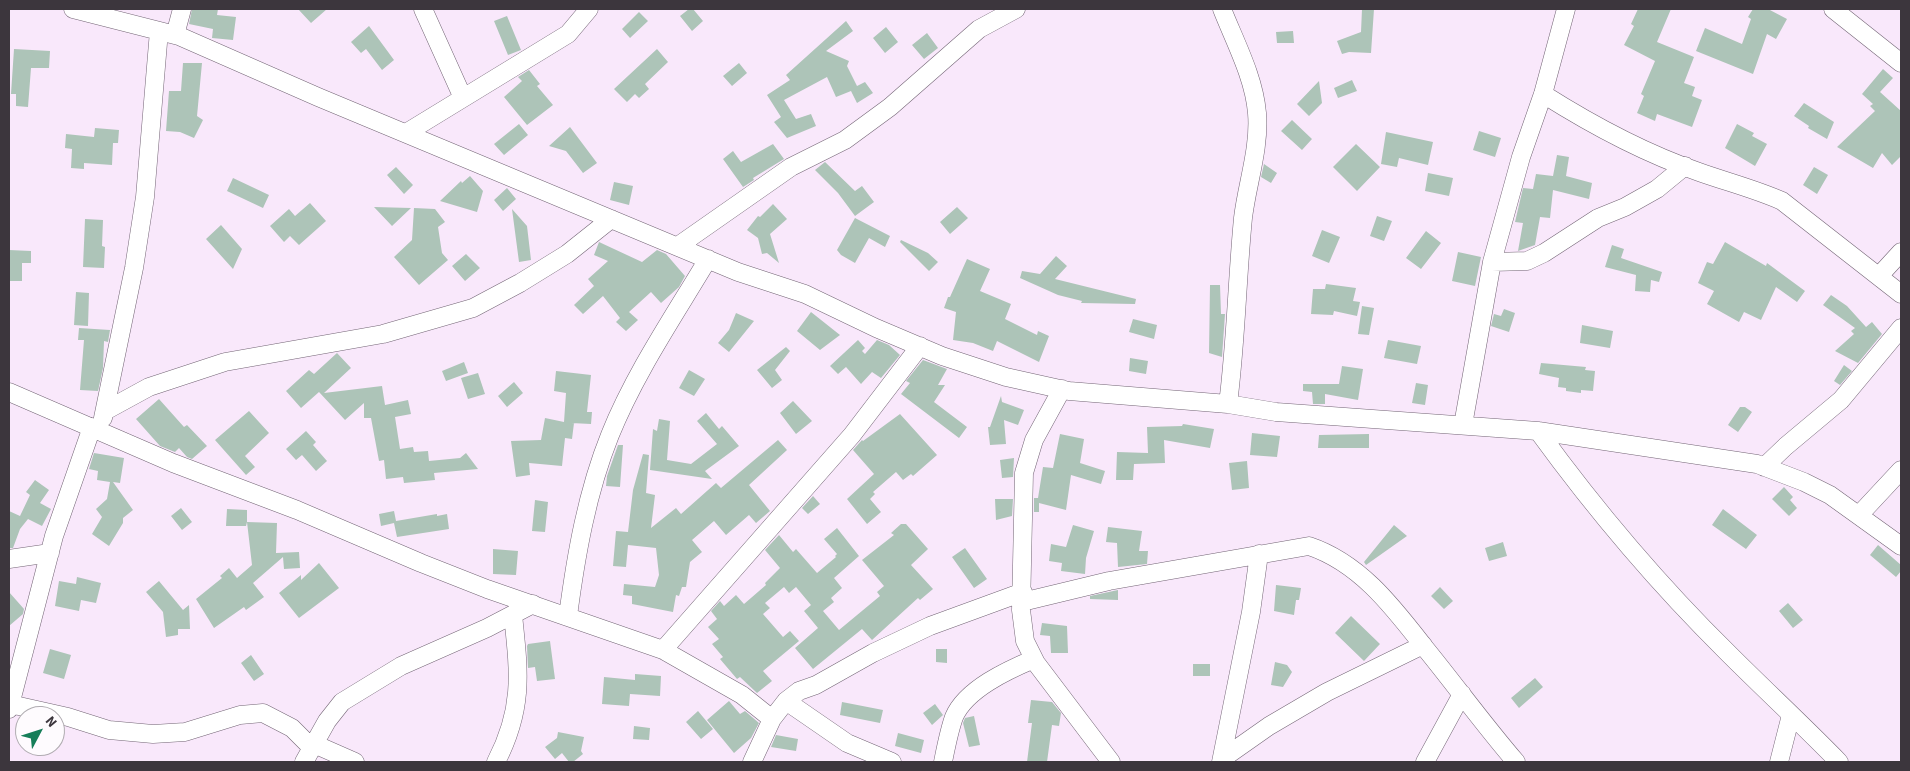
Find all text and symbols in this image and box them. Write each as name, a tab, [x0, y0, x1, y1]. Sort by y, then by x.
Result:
north arrow	[15, 706, 65, 756]
text: N	[40, 712, 61, 732]

